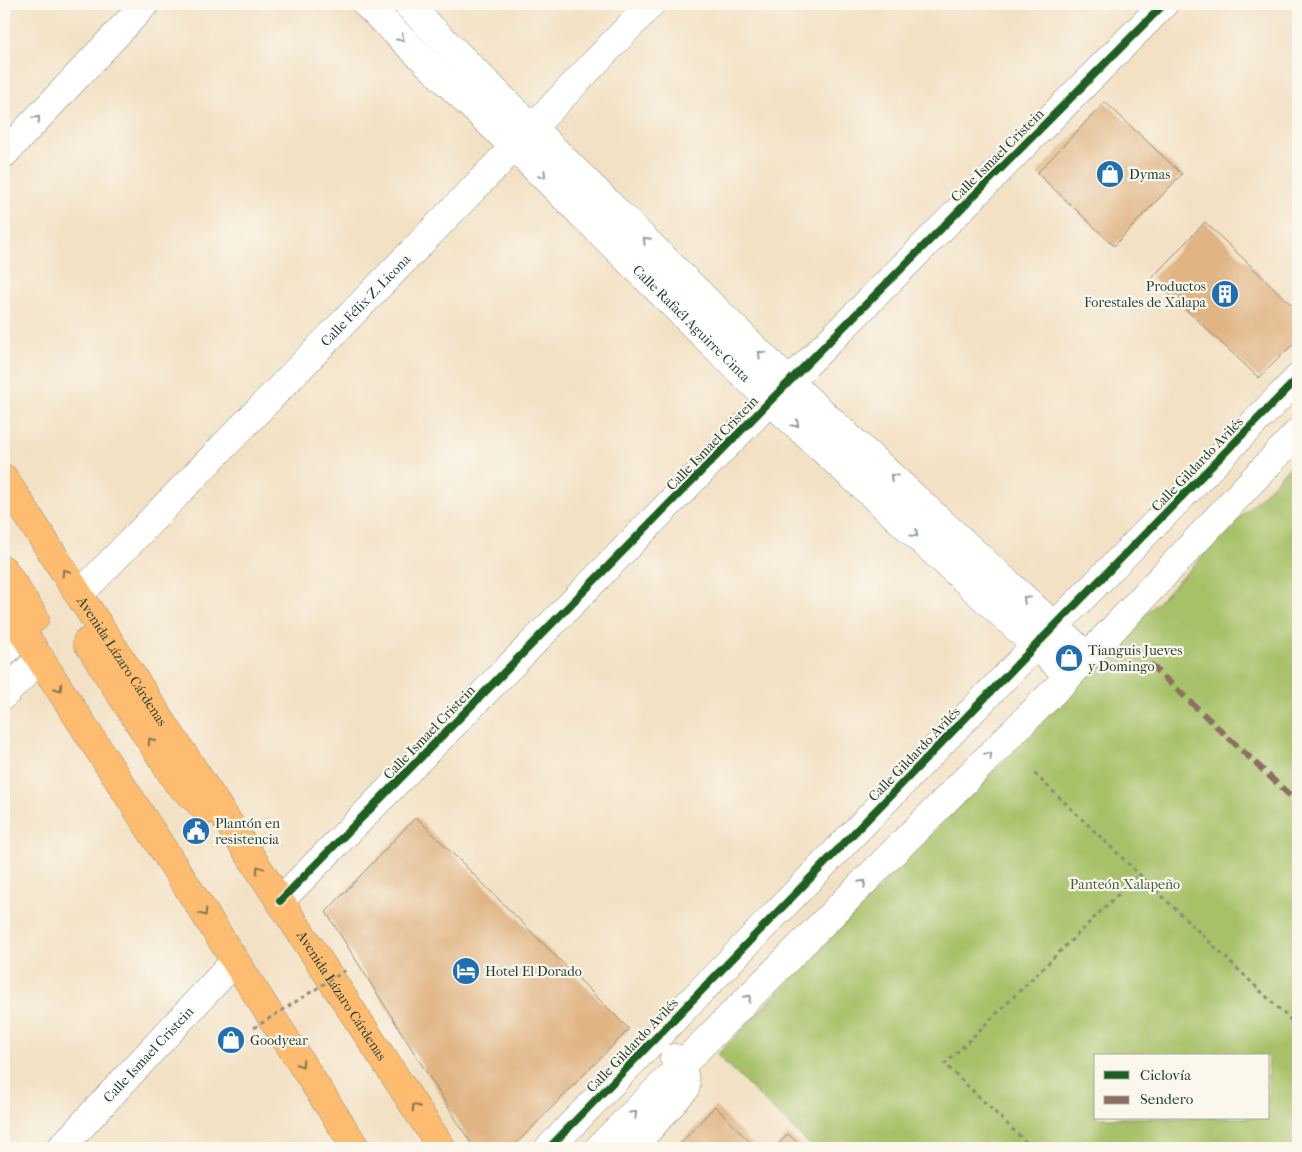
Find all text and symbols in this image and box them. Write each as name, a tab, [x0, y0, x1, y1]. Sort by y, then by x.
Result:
one-way arrow	[395, 32, 404, 41]
street label: Calle Ismael Cristein	[947, 105, 1047, 205]
one-way arrow	[31, 115, 40, 124]
shop icon: Dymas	[1095, 159, 1125, 189]
place label: Dymas	[1129, 166, 1170, 183]
one-way arrow	[537, 170, 546, 179]
one-way arrow	[643, 237, 652, 246]
street label: Calle Félix Z. Licona	[317, 251, 415, 350]
street label: Calle Rafaél Aguirre Cinta	[629, 262, 754, 386]
place label: Productos Forestales de Xalapa	[1084, 278, 1207, 311]
building icon: Productos Forestales de Xalapa	[1210, 279, 1240, 309]
one-way arrow	[758, 351, 767, 360]
street label: Calle Ismael Cristein	[663, 393, 762, 494]
street label: Calle Gildardo Avilés	[1148, 414, 1247, 515]
one-way arrow	[790, 418, 799, 427]
one-way arrow	[890, 474, 899, 483]
one-way arrow	[910, 528, 919, 537]
one-way arrow	[61, 569, 71, 578]
street label: Avenida Lázaro Cárdenas	[73, 593, 171, 729]
one-way arrow	[1022, 596, 1031, 605]
place label: Tianguis Jueves y Domingo	[1088, 642, 1182, 675]
shop icon: Tianguis Jueves y Domingo	[1054, 643, 1084, 673]
one-way arrow	[53, 682, 62, 691]
street label: Calle Ismael Cristein	[380, 682, 479, 783]
street label: Calle Gildardo Avilés	[865, 704, 964, 805]
one-way arrow	[148, 737, 157, 746]
one-way arrow	[984, 752, 993, 761]
place label: Plantón en resistencia	[215, 815, 280, 848]
public building icon: Plantón en resistencia	[181, 816, 211, 846]
one-way arrow	[256, 866, 265, 875]
park label: Panteón Xalapeño	[1070, 876, 1180, 893]
one-way arrow	[857, 880, 866, 889]
one-way arrow	[197, 907, 207, 916]
street label: Avenida Lázaro Cárdenas	[292, 927, 390, 1064]
hotel icon: Hotel El Dorado	[451, 956, 481, 986]
place label: Hotel El Dorado	[485, 963, 582, 980]
street label: Calle Gildardo Avilés	[583, 995, 682, 1096]
one-way arrow	[742, 995, 751, 1004]
street label: Calle Ismael Cristein	[100, 1003, 197, 1106]
shop icon: Goodyear	[216, 1025, 246, 1055]
place label: Goodyear	[250, 1032, 308, 1049]
legend	[1094, 1054, 1270, 1120]
one-way arrow	[295, 1058, 305, 1067]
text: Ciclovía	[1140, 1066, 1192, 1084]
text: Sendero	[1140, 1090, 1194, 1108]
one-way arrow	[412, 1104, 421, 1113]
one-way arrow	[628, 1110, 637, 1119]

